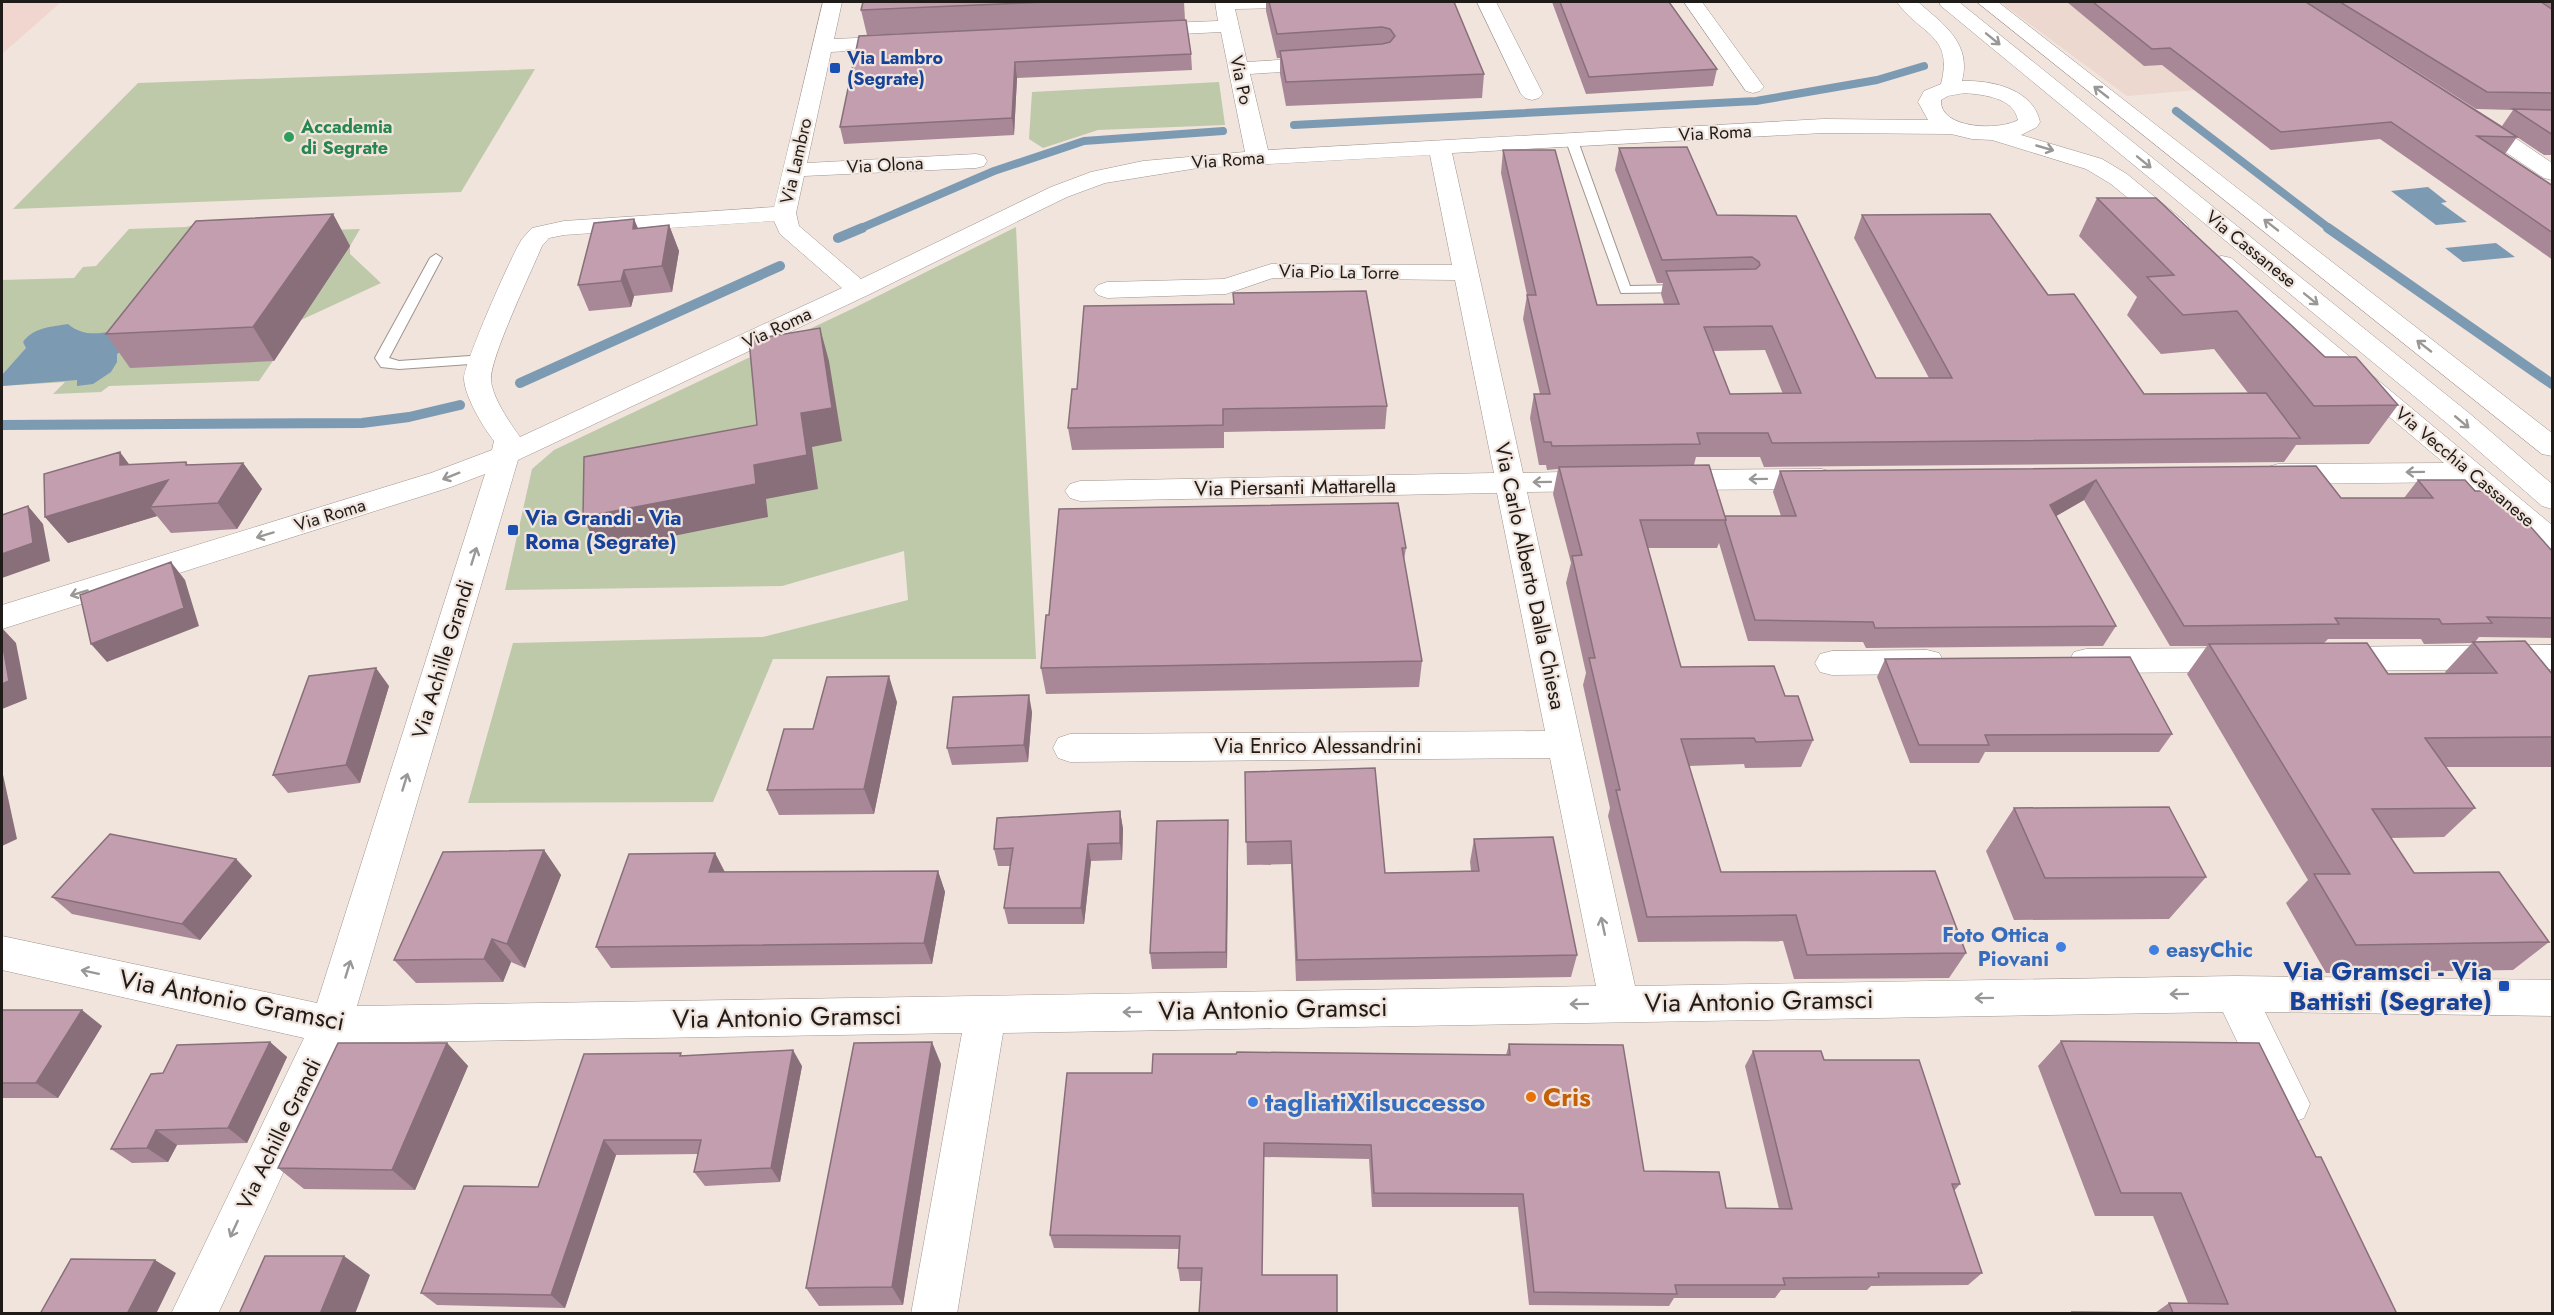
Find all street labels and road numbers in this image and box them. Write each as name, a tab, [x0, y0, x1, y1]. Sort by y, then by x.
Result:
street label: Via Po	[1223, 53, 1259, 107]
street label: Via Lambro	[774, 115, 819, 207]
street label: Via Roma	[1678, 118, 1752, 148]
street label: Via Roma	[1191, 144, 1265, 176]
street label: Via Olona	[846, 150, 924, 180]
street label: Via Cassanese	[2200, 204, 2302, 294]
street label: Via Pio La Torre	[1279, 258, 1399, 286]
street label: Via Roma	[738, 301, 816, 355]
street label: Via Vecchia Cassanese	[2390, 401, 2540, 533]
street label: Via Carlo Alberto Dalla Chiesa	[1487, 440, 1573, 712]
street label: Via Piersanti Mattarella	[1194, 470, 1396, 504]
street label: Via Roma	[291, 492, 369, 538]
street label: Via Achille Grandi	[405, 576, 481, 742]
street label: Via Enrico Alessandrini	[1214, 731, 1422, 761]
street label: Via Antonio Gramsci	[116, 959, 348, 1041]
street label: Via Antonio Gramsci	[1644, 980, 1874, 1022]
street label: Via Antonio Gramsci	[1158, 988, 1388, 1030]
street label: Via Antonio Gramsci	[672, 996, 902, 1038]
street label: Via Achille Grandi	[229, 1053, 329, 1215]

